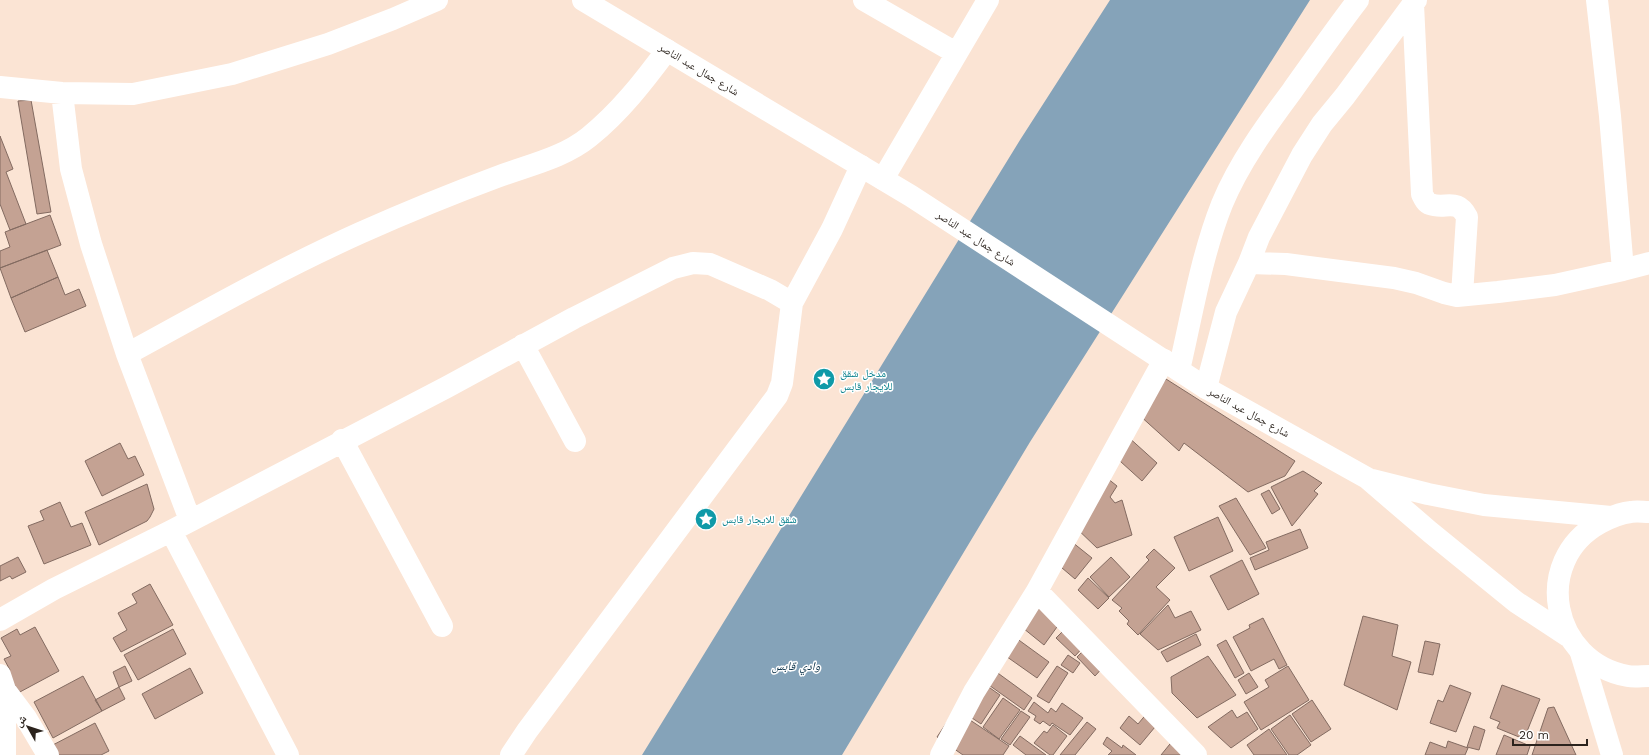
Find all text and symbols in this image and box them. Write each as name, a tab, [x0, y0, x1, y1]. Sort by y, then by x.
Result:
street label: شارع جمال عبد الناصر	[656, 40, 741, 98]
street label: شارع جمال عبد الناصر	[933, 208, 1017, 269]
place icon: مدخل شقق للايجار قابس	[811, 366, 837, 392]
place label: مدخل شقق للايجار قابس	[840, 367, 893, 393]
street label: شارع جمال عبد الناصر	[1205, 384, 1292, 440]
place icon: شقق للايجار قابس	[693, 506, 719, 532]
place label: شقق للايجار قابس	[722, 513, 797, 526]
water label: وادي قابس	[772, 659, 821, 676]
north arrow	[8, 707, 48, 747]
text: ش	[12, 712, 30, 730]
scale bar	[1513, 721, 1587, 747]
text: 20 m	[1519, 728, 1549, 742]

